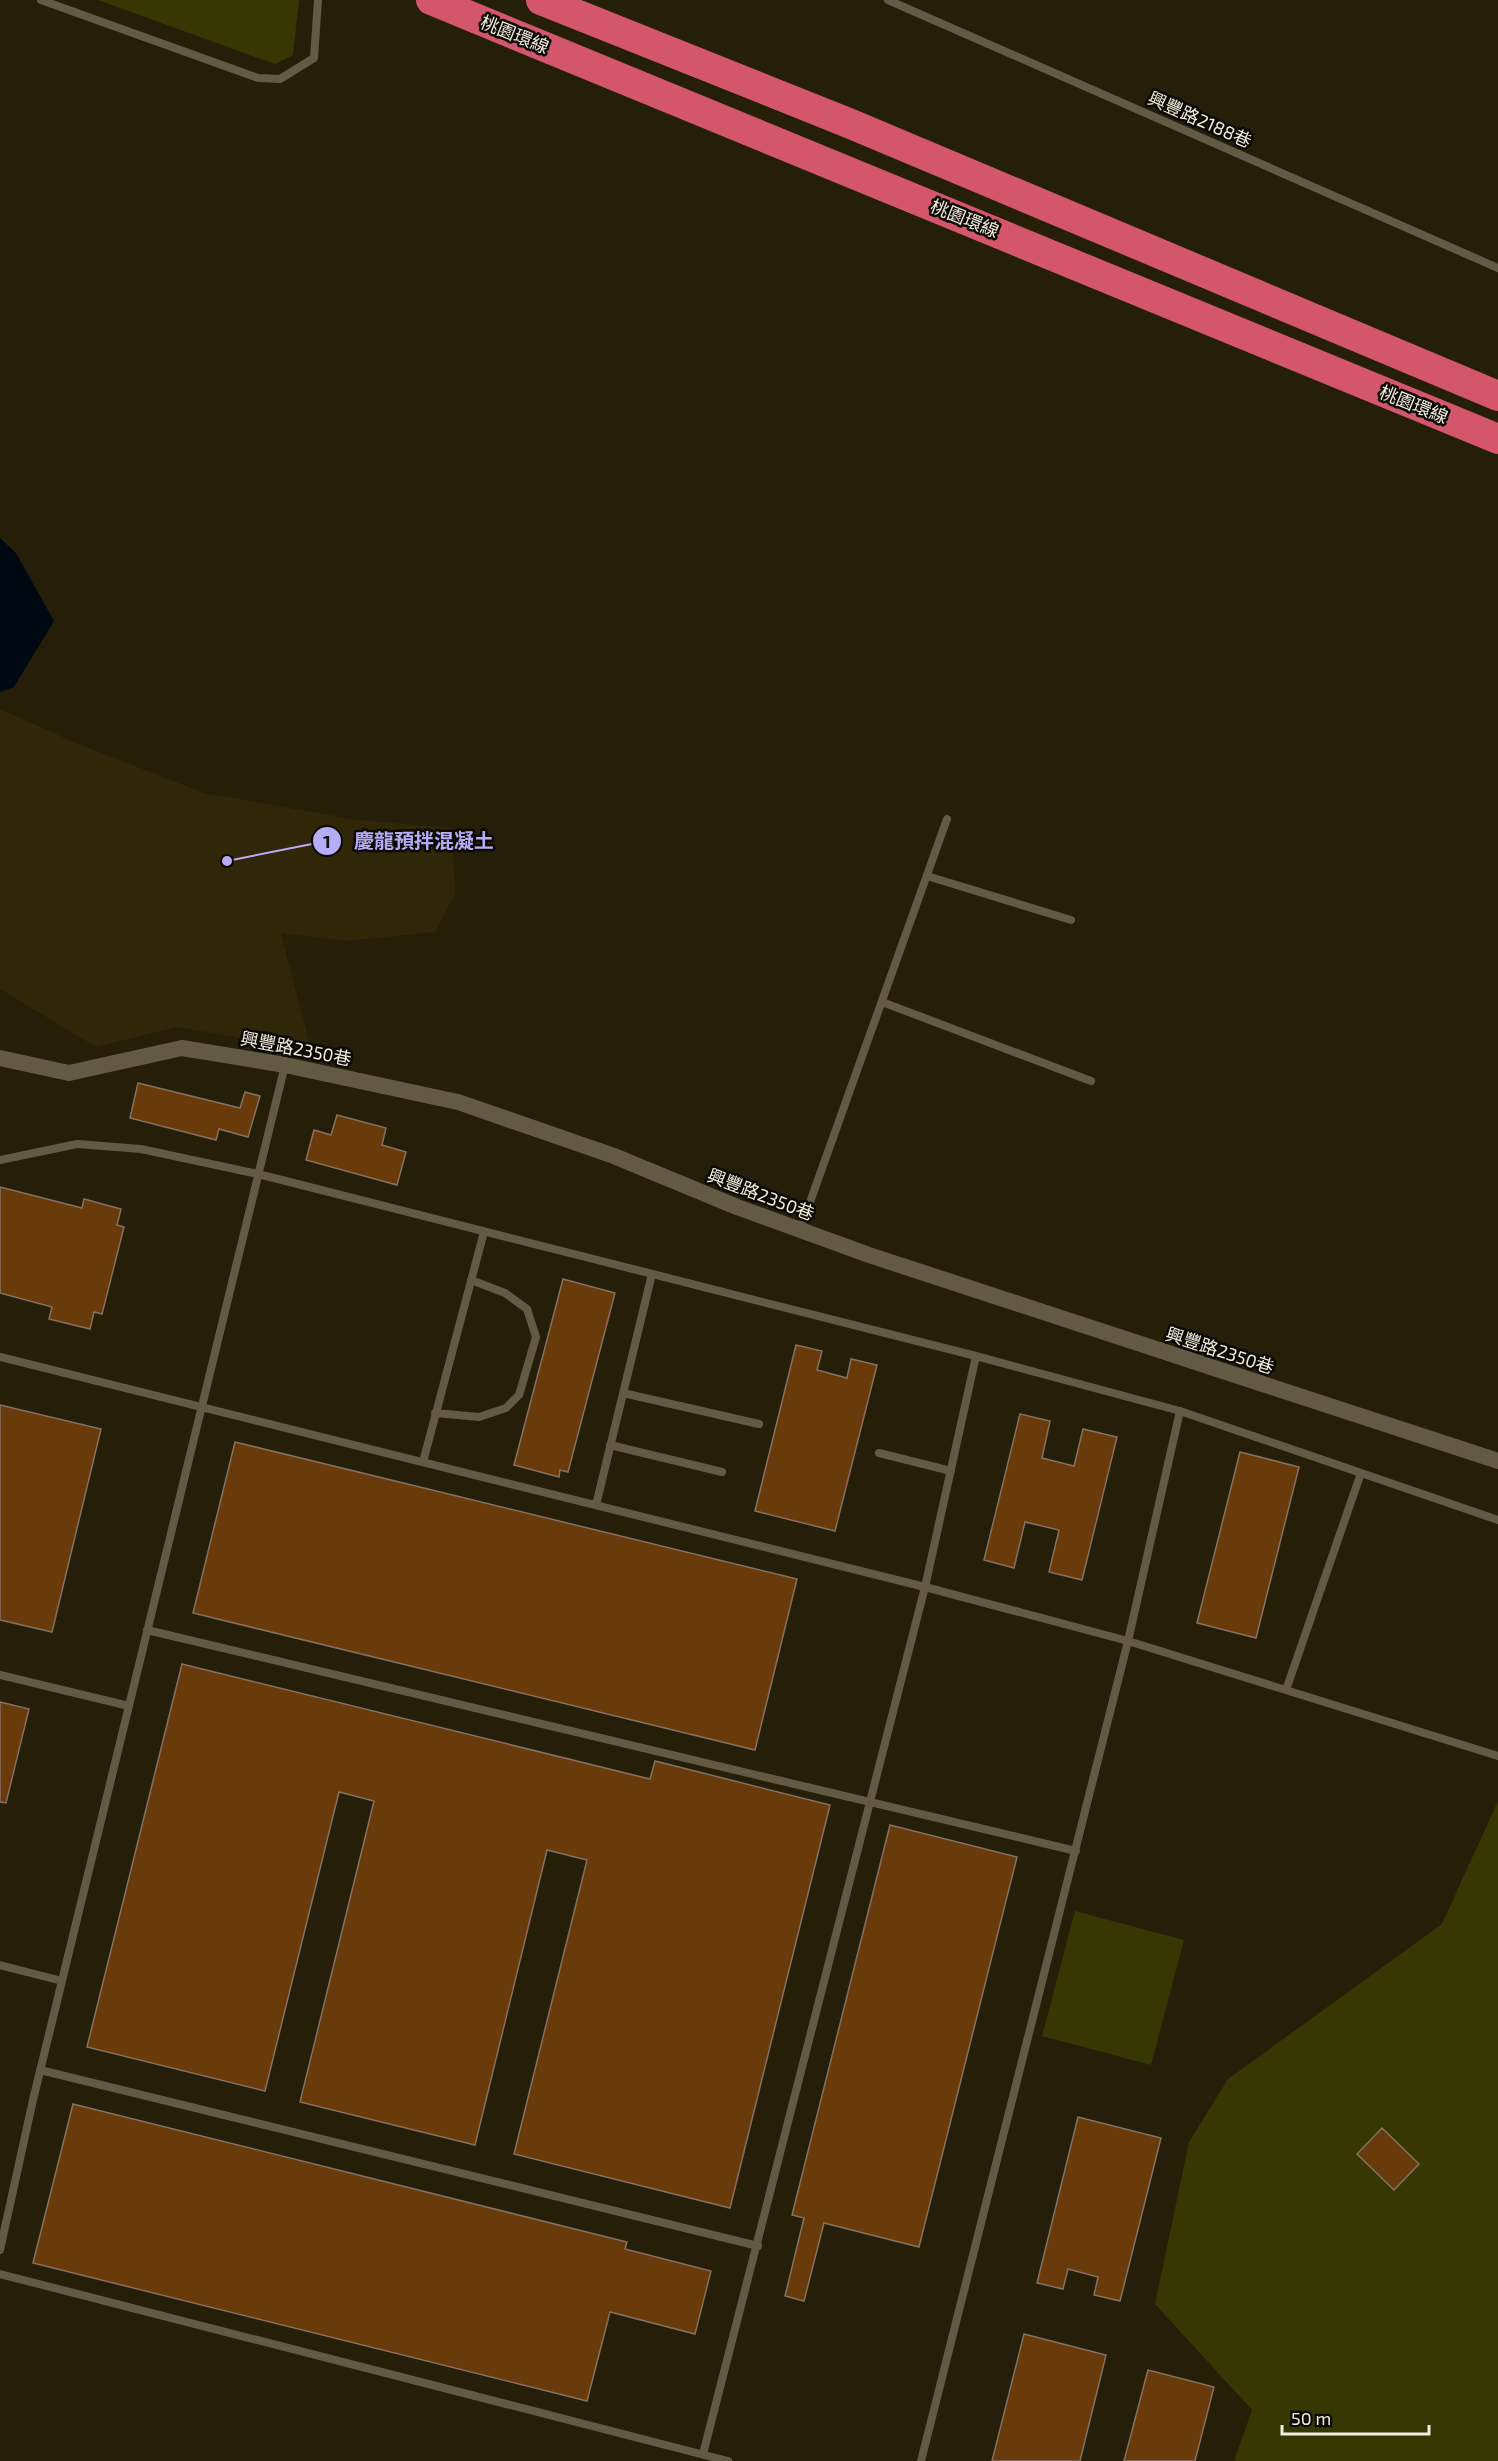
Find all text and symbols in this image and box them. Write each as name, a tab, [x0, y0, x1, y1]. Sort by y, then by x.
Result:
street label: 桃園環線	[478, 10, 552, 58]
street label: 興豐路2188巷	[1145, 86, 1255, 152]
street label: 桃園環線	[928, 194, 1002, 242]
street label: 桃園環線	[1377, 380, 1451, 428]
callout: 慶龍預拌混凝土	[312, 822, 506, 860]
text: 慶龍預拌混凝土	[354, 828, 494, 852]
text: 1	[323, 830, 331, 852]
street label: 興豐路2350巷	[239, 1026, 353, 1070]
street label: 興豐路2350巷	[704, 1164, 818, 1224]
street label: 興豐路2350巷	[1163, 1322, 1277, 1378]
scale bar	[1282, 2398, 1429, 2436]
text: 50 m	[1291, 2407, 1331, 2429]

